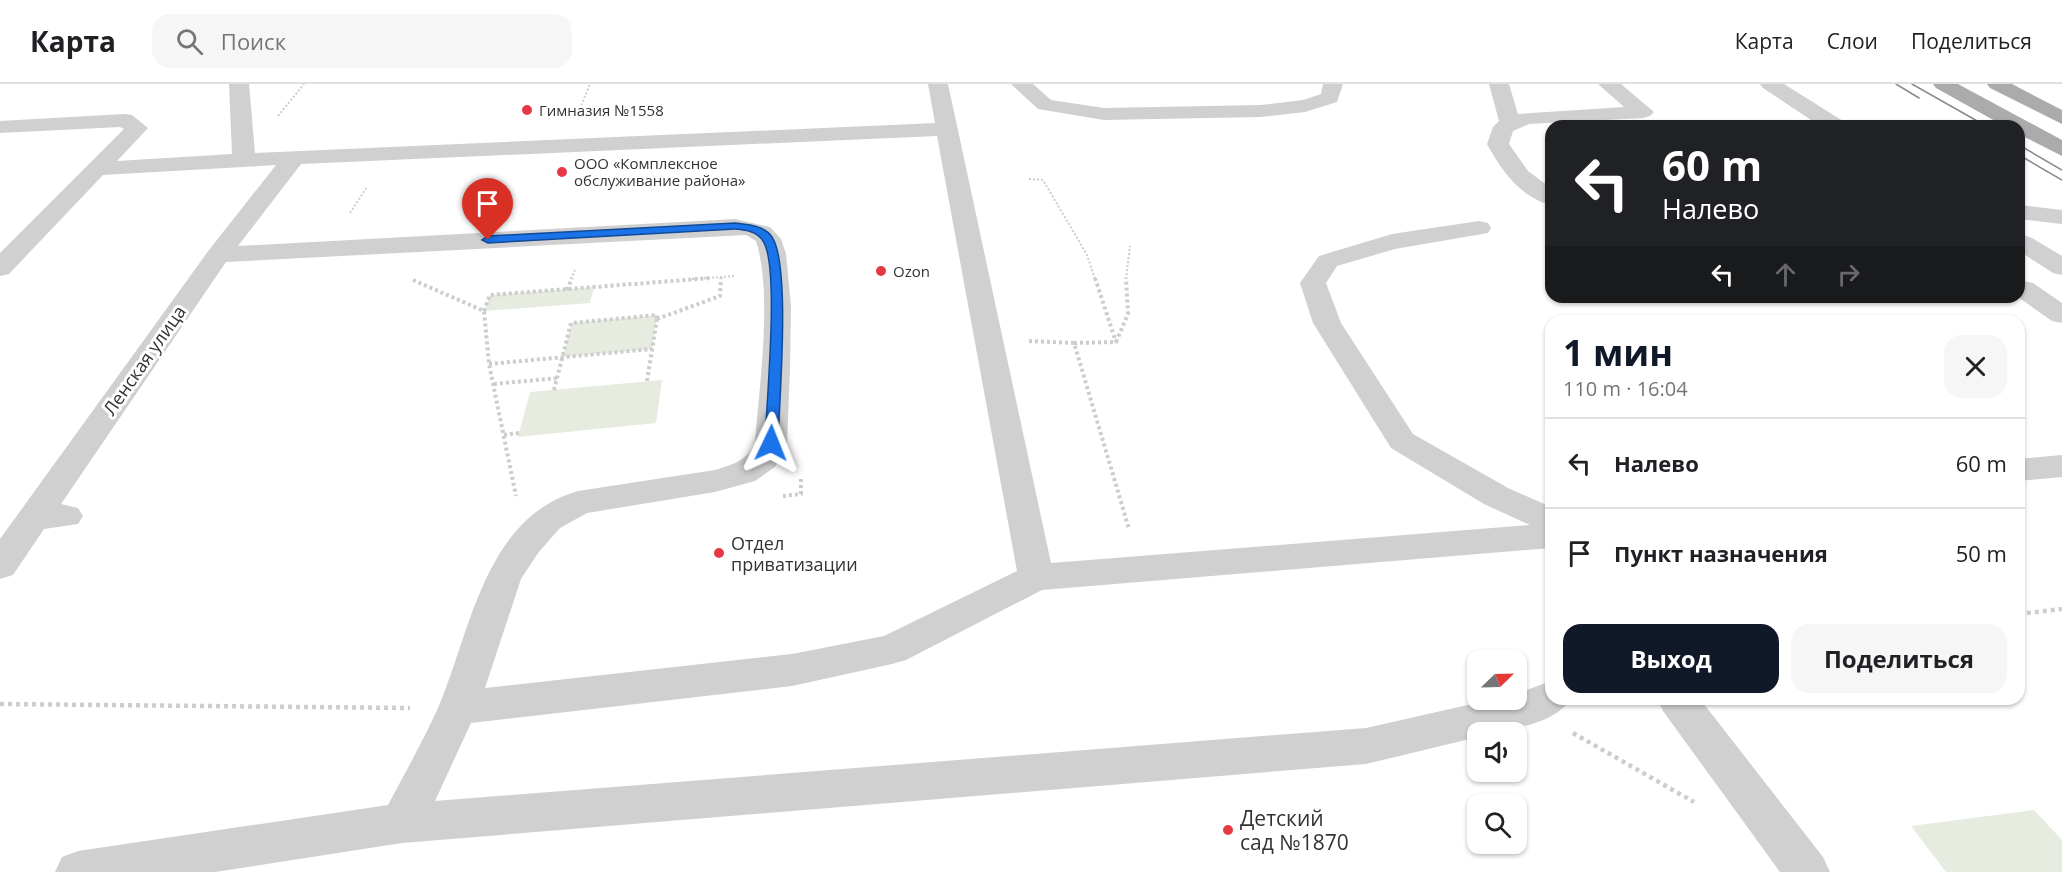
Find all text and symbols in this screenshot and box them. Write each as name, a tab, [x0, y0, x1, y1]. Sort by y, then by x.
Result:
search box	[152, 14, 572, 68]
text: Карта	[30, 22, 116, 60]
icon: search	[173, 25, 206, 58]
text: Поиск	[221, 26, 286, 56]
text: Карта	[1735, 27, 1794, 55]
text: Слои	[1827, 27, 1878, 55]
text: Поделиться	[1911, 27, 2032, 55]
place label: Гимназия №1558	[539, 100, 664, 120]
marker: Гимназия №1558	[520, 103, 534, 117]
text: 60 m	[1662, 136, 1762, 193]
icon: left	[1563, 144, 1641, 222]
place label: ООО «Комплексное обслуживание района»	[574, 153, 745, 190]
marker: ООО «Комплексное обслуживание района»	[555, 165, 569, 179]
pin	[462, 178, 513, 240]
icon: arrive	[471, 187, 504, 220]
text: Налево	[1662, 190, 1759, 227]
icon: left	[1706, 258, 1739, 291]
icon: ahead	[1769, 258, 1802, 291]
icon: right	[1832, 258, 1865, 291]
place label: Ozon	[893, 261, 930, 281]
marker: Ozon	[874, 264, 888, 278]
street label: Ленская улица	[97, 300, 191, 420]
text: 1 мин	[1563, 328, 1673, 377]
button: close	[1944, 335, 2007, 398]
text: 110 m · 16:04	[1563, 375, 1688, 402]
position arrow	[739, 411, 803, 475]
icon: left	[1563, 447, 1596, 480]
text: Налево	[1614, 448, 1699, 478]
text: 60 m	[1956, 448, 2007, 478]
place label: Отдел приватизации	[731, 531, 858, 576]
icon: arrive	[1563, 537, 1596, 570]
text: Пункт назначения	[1614, 538, 1828, 568]
text: 50 m	[1956, 538, 2007, 568]
marker: Отдел приватизации	[712, 546, 726, 560]
button: Выход	[1563, 624, 1779, 693]
button: Поделиться	[1791, 624, 2007, 693]
north arrow	[1467, 650, 1527, 710]
map controls	[1467, 650, 1527, 854]
button: sound	[1467, 722, 1527, 782]
button: search	[1467, 794, 1527, 854]
place label: Детский сад №1870	[1240, 804, 1349, 856]
marker: Детский сад №1870	[1221, 823, 1235, 837]

